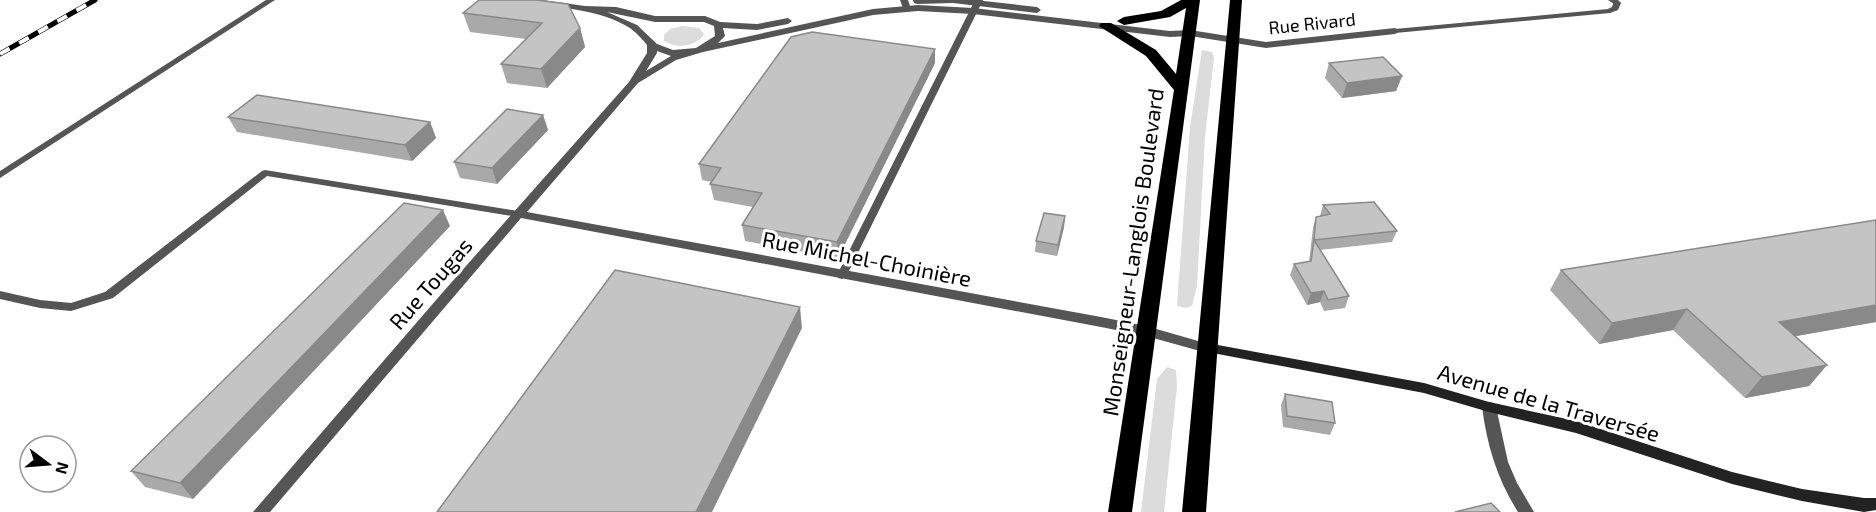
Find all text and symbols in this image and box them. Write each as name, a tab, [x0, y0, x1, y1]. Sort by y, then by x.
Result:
street label: Rue Rivard	[1267, 7, 1357, 39]
street label: Monseigneur-Langlois Boulevard	[1096, 86, 1168, 418]
street label: Rue Michel-Choinière	[760, 225, 974, 291]
street label: Rue Tougas	[383, 232, 477, 334]
street label: Avenue de la Traversée	[1435, 358, 1663, 446]
north arrow	[18, 434, 78, 494]
text: N	[52, 460, 74, 476]

